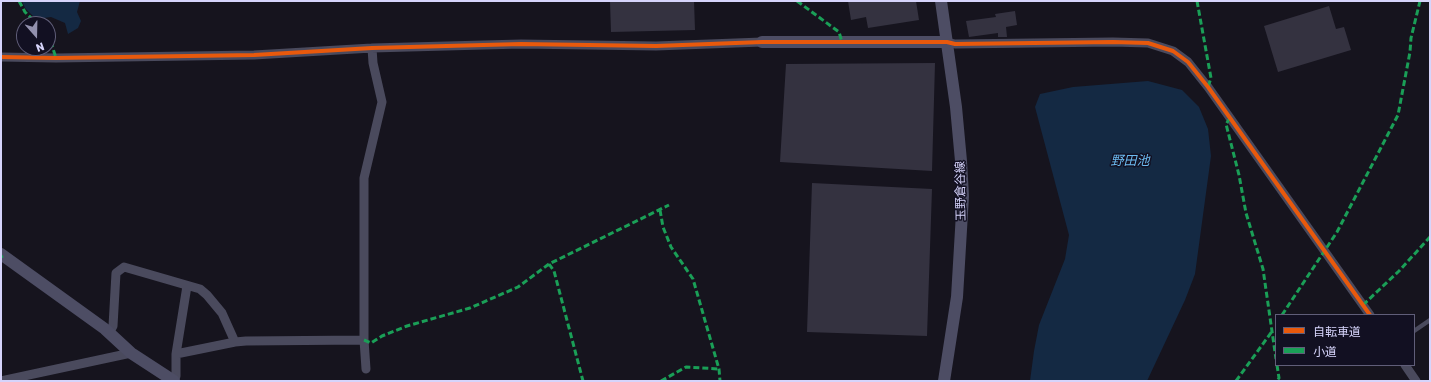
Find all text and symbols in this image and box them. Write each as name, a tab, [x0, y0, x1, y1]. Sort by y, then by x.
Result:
north arrow	[16, 16, 56, 56]
text: N	[34, 39, 46, 54]
water label: 野田池	[1111, 153, 1149, 169]
street label: 玉野倉谷線	[953, 161, 969, 221]
legend	[1275, 314, 1415, 366]
text: 自転車道	[1313, 325, 1361, 339]
text: 小道	[1313, 345, 1337, 359]

